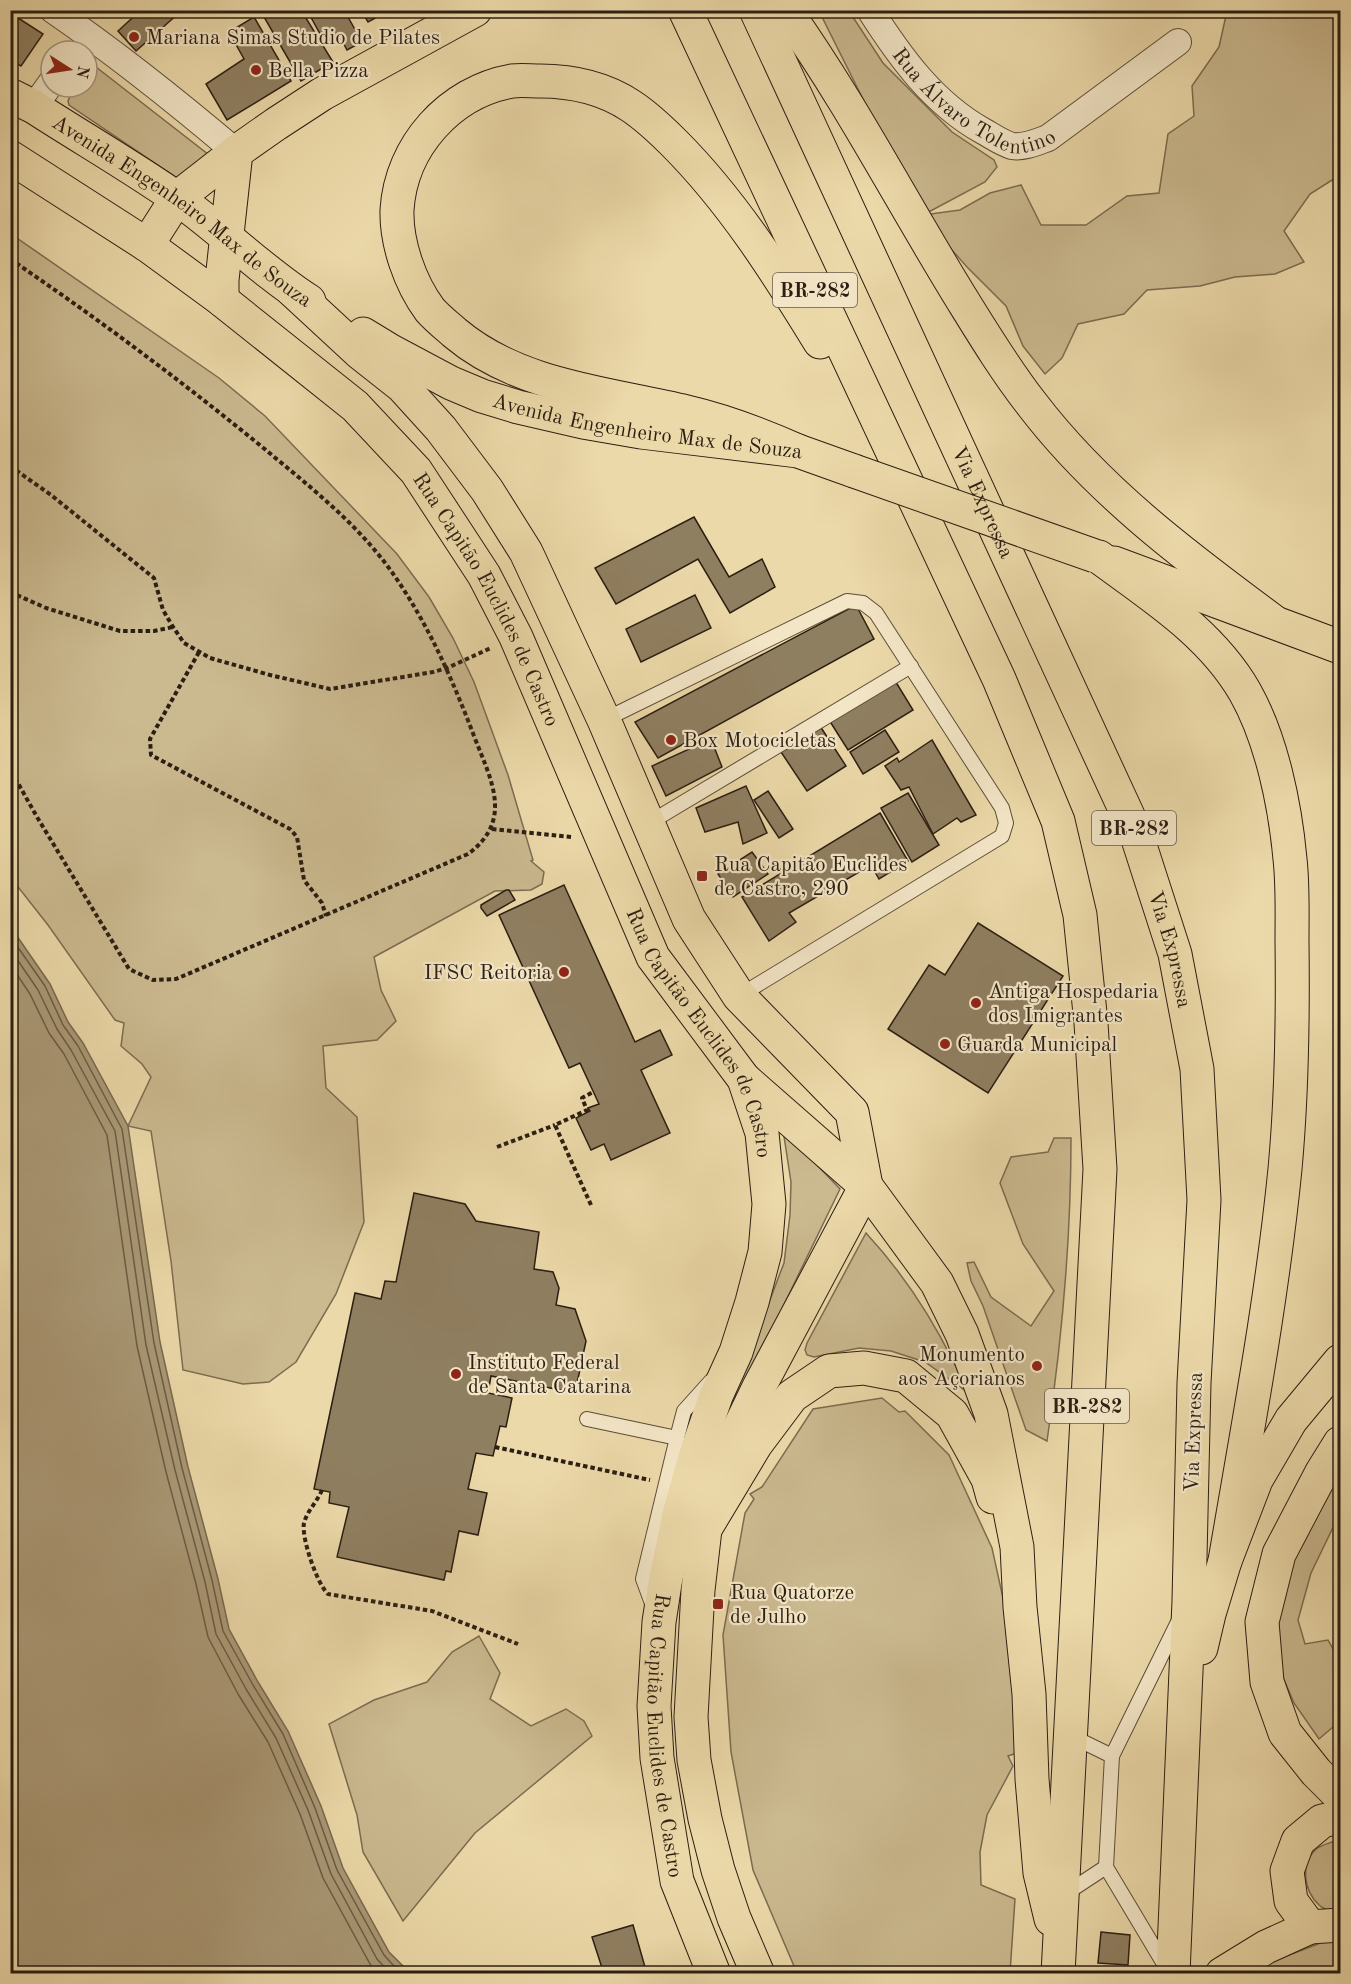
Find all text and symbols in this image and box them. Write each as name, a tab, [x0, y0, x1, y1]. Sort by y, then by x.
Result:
place label: Mariana Simas Studio de Pilates	[146, 28, 440, 49]
marker: Mariana Simas Studio de Pilates	[127, 30, 141, 44]
north arrow	[39, 39, 99, 99]
street label: Rua Álvaro Tolentino	[887, 45, 1060, 159]
place label: Bella Pizza	[268, 61, 369, 82]
marker: Bella Pizza	[249, 63, 263, 77]
text: N	[72, 64, 91, 80]
street label: Avenida Engenheiro Max de Souza	[48, 112, 315, 312]
road number: BR-282	[773, 273, 857, 307]
street label: Avenida Engenheiro Max de Souza	[489, 391, 803, 463]
street label: Via Expressa	[947, 444, 1017, 562]
street label: Rua Capitão Euclides de Castro	[408, 469, 562, 730]
place label: Box Motocicletas	[683, 731, 836, 752]
marker: Box Motocicletas	[664, 733, 678, 747]
road number: BR-282	[1092, 811, 1176, 845]
place label: Rua Capitão Euclides de Castro, 290	[714, 855, 907, 900]
marker: Rua Capitão Euclides de Castro, 290	[695, 869, 709, 883]
street label: Via Expressa	[1143, 889, 1194, 1010]
street label: Rua Capitão Euclides de Castro	[621, 906, 773, 1159]
place label: IFSC Reitoria	[424, 963, 552, 984]
marker: IFSC Reitoria	[557, 965, 571, 979]
place label: Antiga Hospedaria dos Imigrantes	[988, 982, 1159, 1027]
marker: Antiga Hospedaria dos Imigrantes	[969, 996, 983, 1010]
place label: Guarda Municipal	[957, 1035, 1117, 1056]
marker: Guarda Municipal	[938, 1037, 952, 1051]
place label: Monumento aos Açorianos	[898, 1345, 1025, 1390]
place label: Instituto Federal de Santa Catarina	[468, 1353, 631, 1398]
marker: Monumento aos Açorianos	[1030, 1359, 1044, 1373]
marker: Instituto Federal de Santa Catarina	[449, 1367, 463, 1381]
street label: Via Expressa	[1182, 1372, 1207, 1493]
road number: BR-282	[1045, 1389, 1129, 1423]
place label: Rua Quatorze de Julho	[730, 1583, 854, 1628]
street label: Rua Capitão Euclides de Castro	[642, 1592, 685, 1879]
marker: Rua Quatorze de Julho	[711, 1597, 725, 1611]

